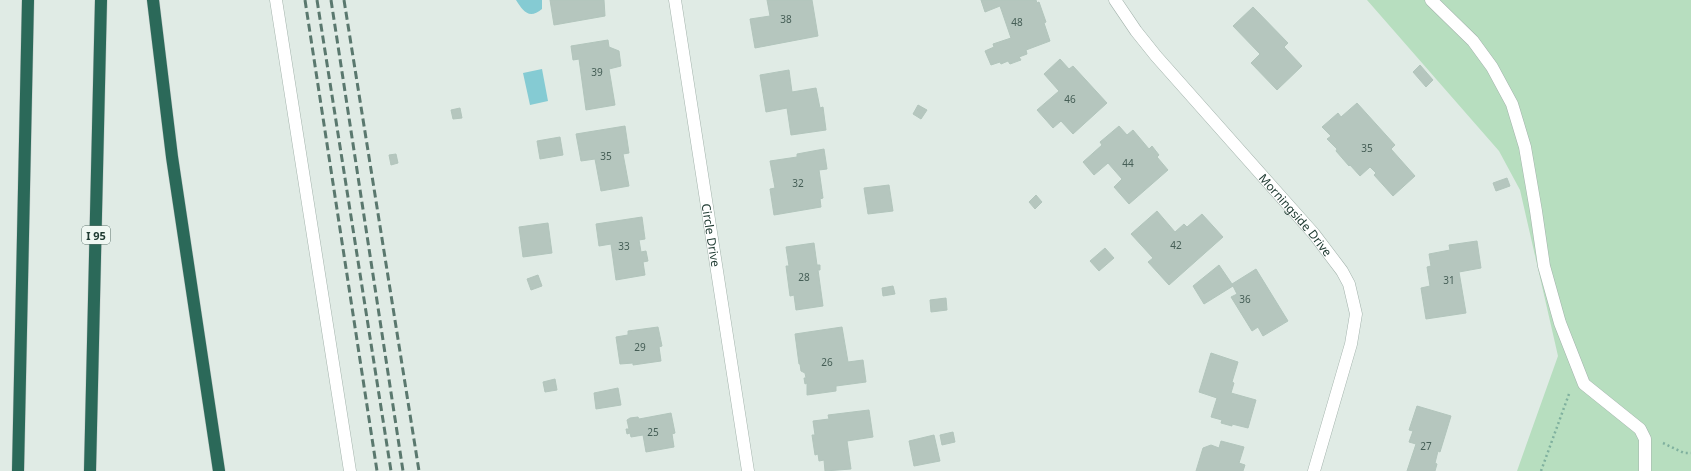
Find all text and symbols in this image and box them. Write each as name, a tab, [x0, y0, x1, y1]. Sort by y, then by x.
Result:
house number: 38	[780, 12, 792, 26]
house number: 48	[1011, 15, 1023, 29]
house number: 39	[591, 65, 603, 79]
house number: 46	[1064, 92, 1076, 106]
house number: 35	[1361, 141, 1373, 155]
house number: 35	[600, 149, 612, 163]
house number: 44	[1122, 156, 1134, 170]
street label: Morningside Drive	[1255, 170, 1336, 260]
house number: 32	[792, 176, 804, 190]
street label: Circle Drive	[698, 202, 725, 268]
road number: I 95	[82, 226, 110, 244]
house number: 42	[1170, 238, 1182, 252]
house number: 33	[618, 239, 630, 253]
house number: 28	[798, 270, 810, 284]
house number: 31	[1443, 273, 1455, 287]
house number: 36	[1239, 292, 1251, 306]
house number: 29	[634, 340, 646, 354]
house number: 26	[821, 355, 833, 369]
house number: 25	[647, 425, 659, 439]
house number: 27	[1420, 439, 1432, 453]

